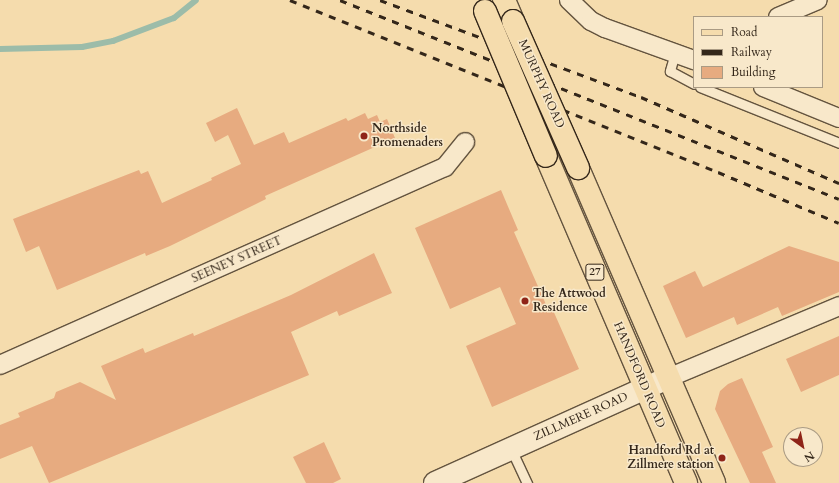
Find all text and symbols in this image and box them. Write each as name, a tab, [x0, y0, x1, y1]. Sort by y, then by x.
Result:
legend	[693, 16, 823, 88]
text: Road	[731, 24, 757, 40]
street label: MURPHY ROAD	[515, 37, 567, 131]
text: Railway	[731, 44, 772, 60]
text: Building	[731, 64, 775, 80]
place label: Northside Promenaders	[372, 122, 443, 150]
marker: Northside Promenaders	[359, 131, 369, 141]
street label: SEENEY STREET	[190, 234, 284, 286]
road number: 27	[585, 263, 605, 281]
place label: The Attwood Residence	[533, 287, 606, 315]
marker: The Attwood Residence	[520, 296, 530, 306]
street label: HANDFORD ROAD	[610, 320, 668, 430]
street label: ZILLMERE ROAD	[532, 390, 630, 444]
north arrow	[783, 427, 823, 467]
place label: Handford Rd at Zillmere station	[627, 444, 714, 472]
text: N	[801, 448, 817, 466]
marker: Handford Rd at Zillmere station	[717, 453, 727, 463]

